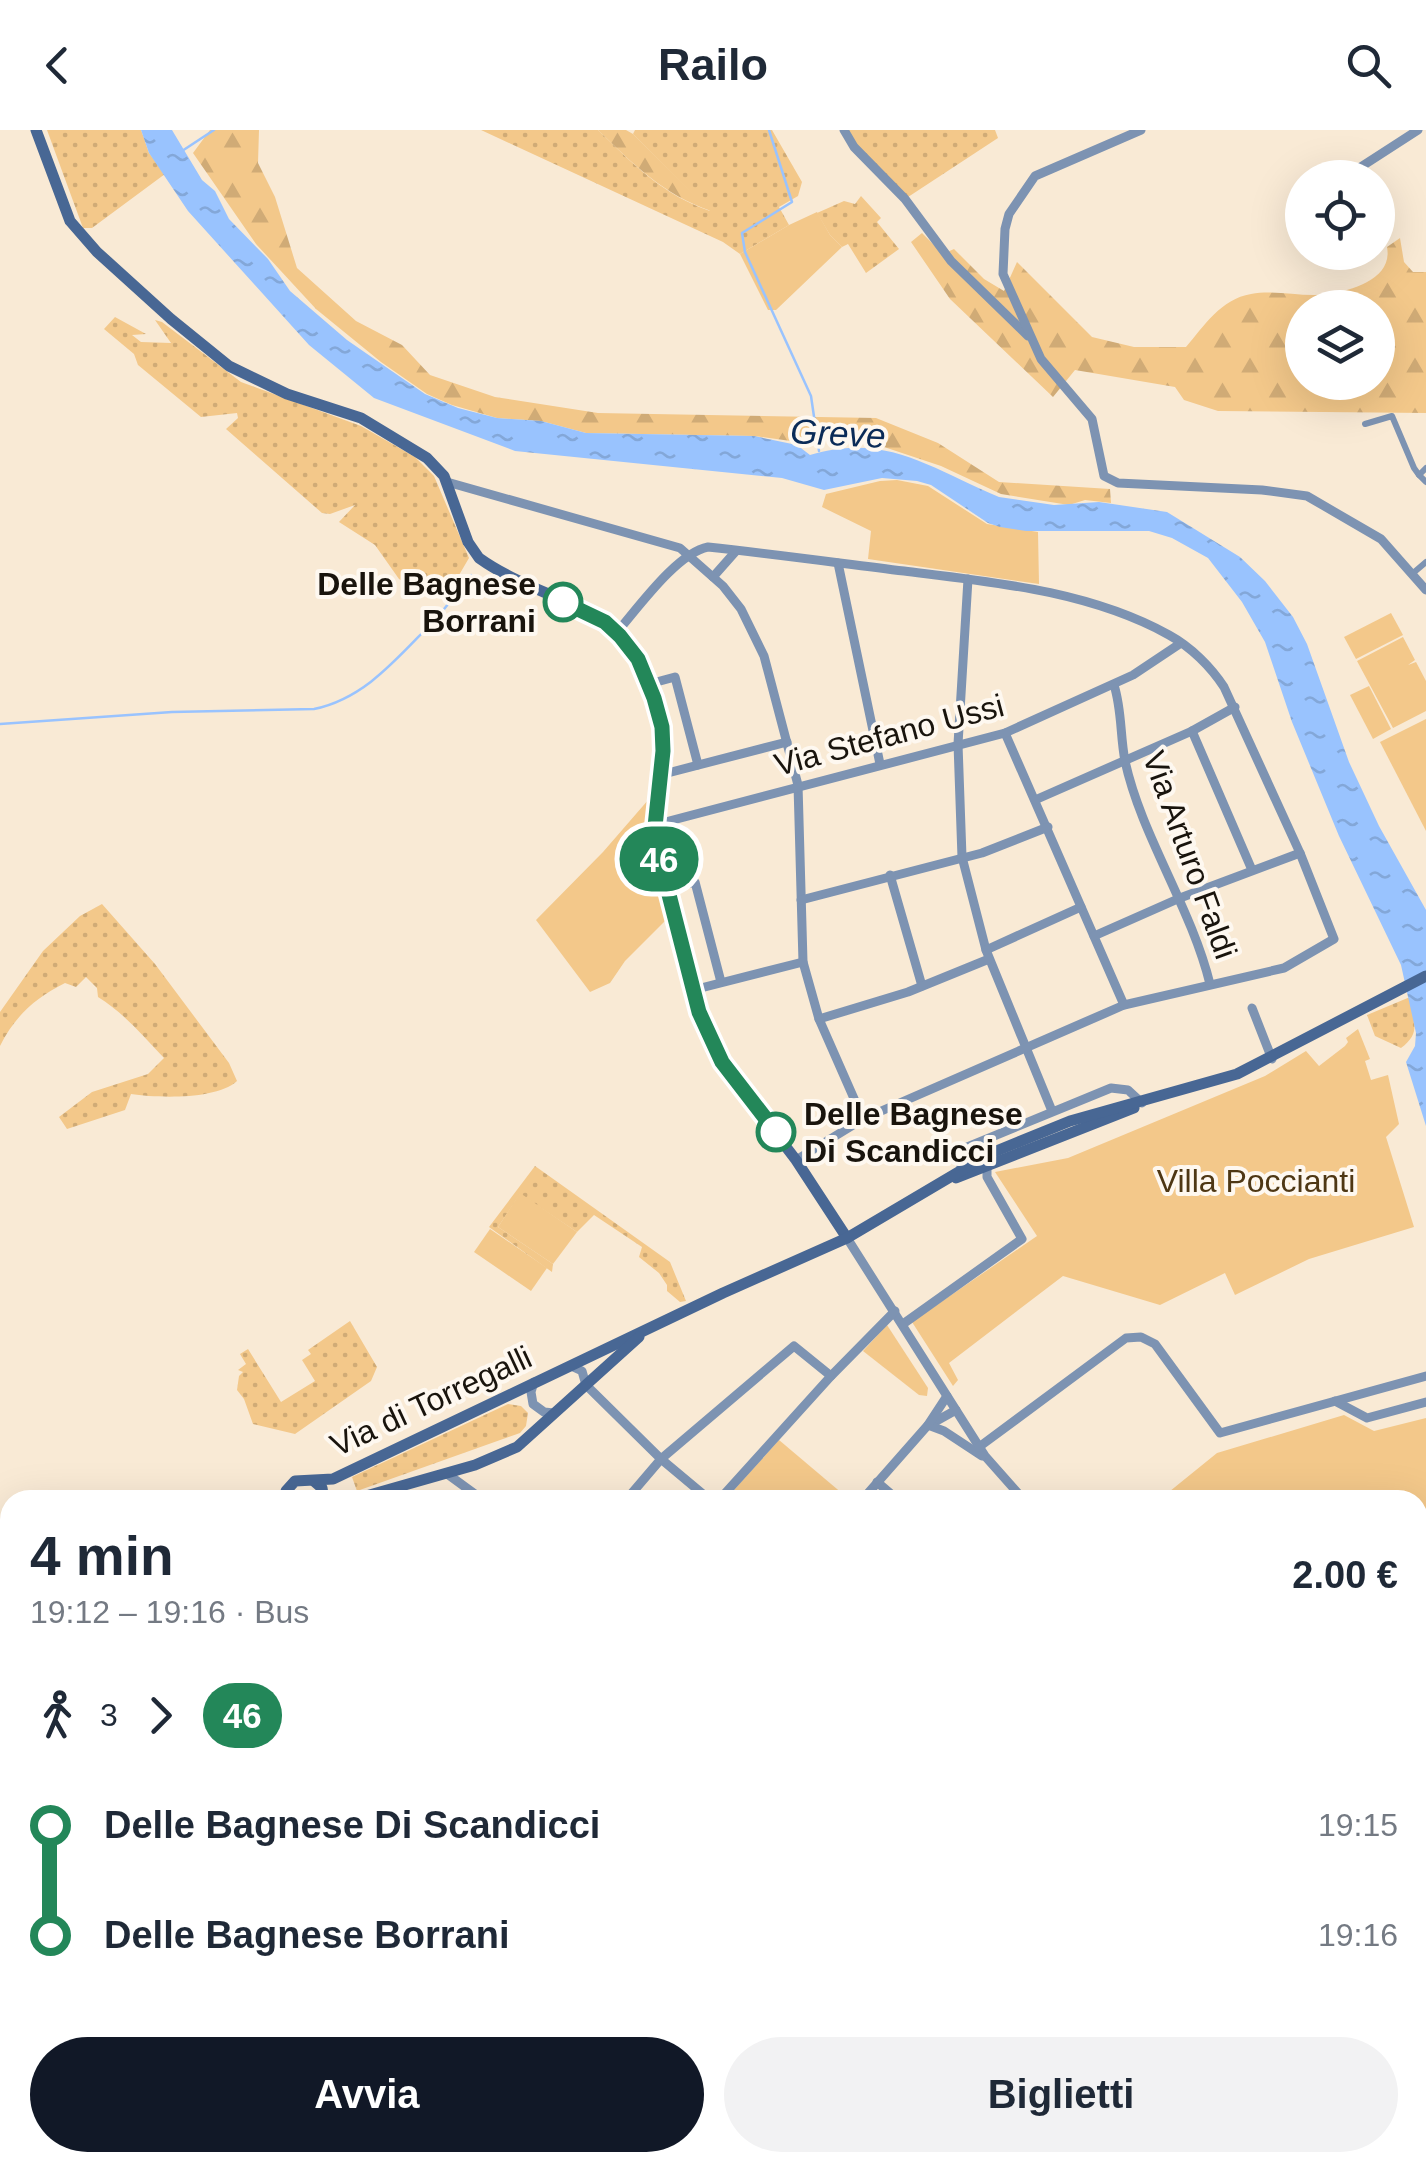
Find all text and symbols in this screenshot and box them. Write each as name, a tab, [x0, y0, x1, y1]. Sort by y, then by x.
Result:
icon: back	[30, 38, 85, 93]
icon: search	[1341, 38, 1396, 93]
text: Railo	[658, 39, 768, 90]
map controls	[1285, 160, 1395, 400]
button: locate	[1285, 160, 1395, 270]
button: layers	[1285, 290, 1395, 400]
water label: Greve	[789, 411, 887, 455]
place label: Delle Bagnese Borrani	[317, 566, 536, 639]
marker: Delle Bagnese Borrani	[544, 583, 582, 621]
street label: Via Stefano Ussi	[770, 687, 1008, 783]
street label: Via Arturo Faldi	[1136, 746, 1244, 964]
line badge: 46	[614, 826, 704, 892]
text: 46	[640, 840, 678, 879]
place label: Delle Bagnese Di Scandicci	[804, 1096, 1023, 1169]
marker: Delle Bagnese Di Scandicci	[757, 1113, 795, 1151]
park label: Villa Poccianti	[1157, 1163, 1355, 1199]
street label: Via di Torregalli	[325, 1339, 537, 1463]
text: 4 min	[30, 1525, 174, 1587]
text: 2.00 €	[1292, 1554, 1398, 1596]
text: 19:12 – 19:16 · Bus	[30, 1594, 309, 1630]
icon: walk	[30, 1688, 85, 1743]
icon: forward	[133, 1688, 188, 1743]
text: 46	[223, 1696, 262, 1735]
text: 3	[100, 1697, 118, 1733]
text: Delle Bagnese Di Scandicci	[104, 1804, 600, 1846]
text: 19:15	[1318, 1807, 1398, 1843]
text: Delle Bagnese Borrani	[104, 1914, 509, 1956]
text: 19:16	[1318, 1917, 1398, 1953]
button: Avvia	[30, 2037, 704, 2152]
button: Biglietti	[724, 2037, 1398, 2152]

